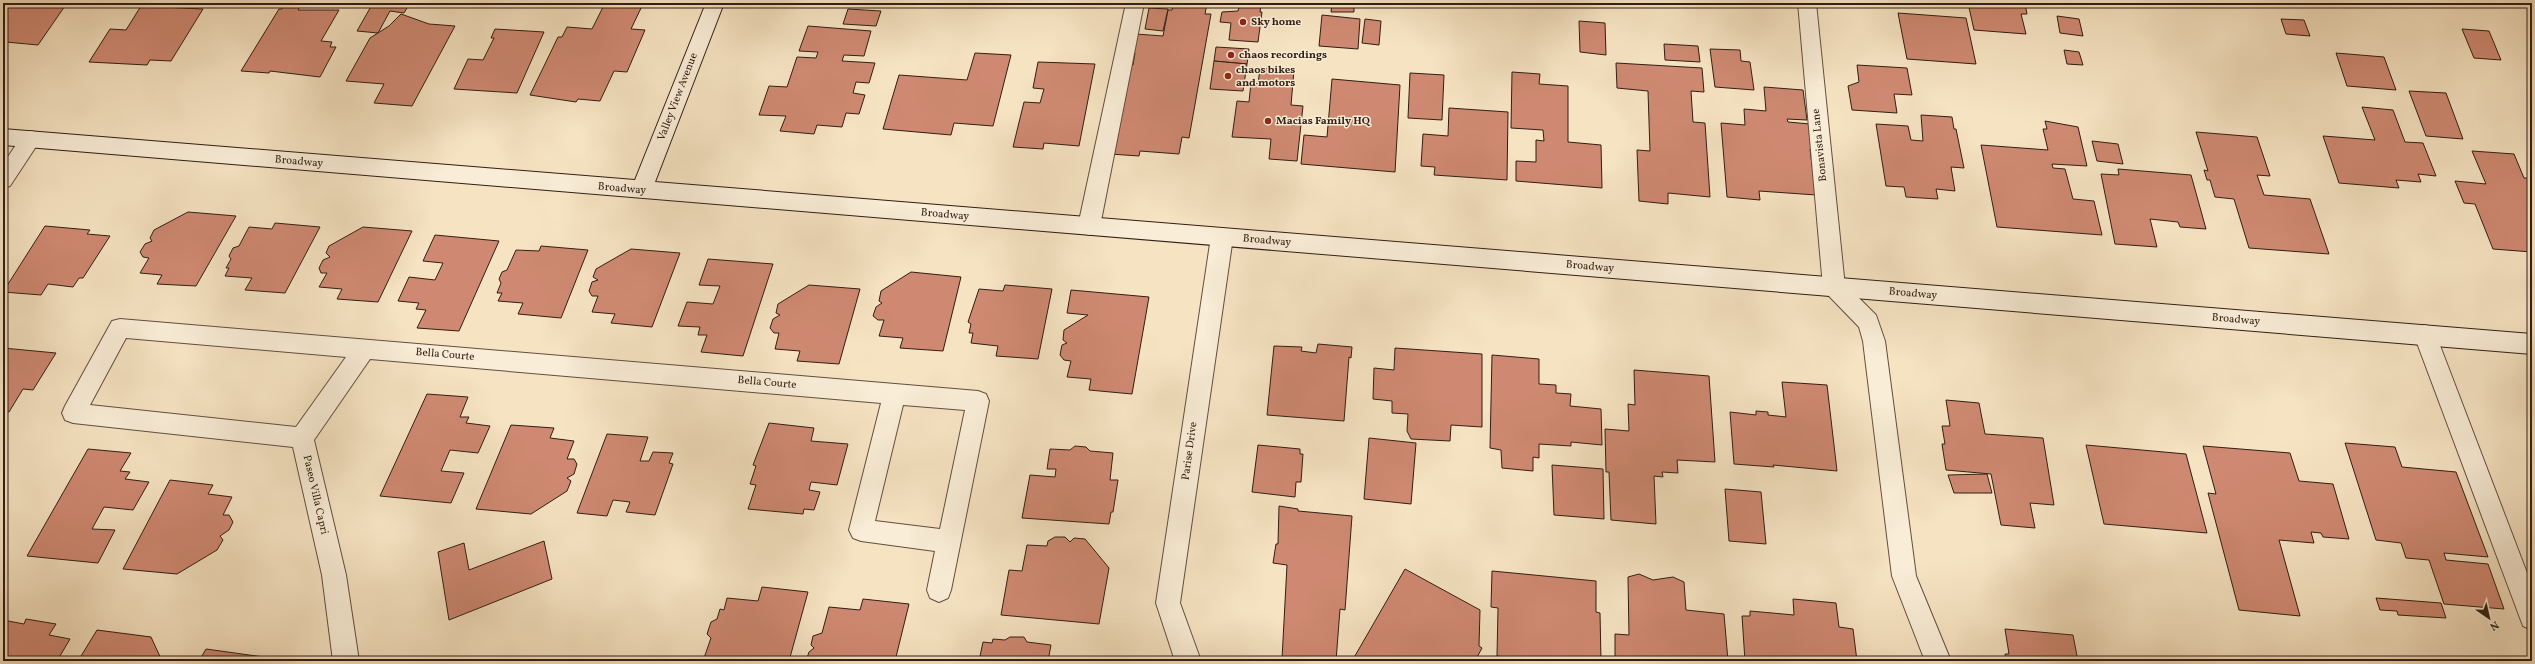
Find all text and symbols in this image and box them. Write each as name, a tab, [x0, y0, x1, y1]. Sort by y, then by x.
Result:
place label: Sky home	[1251, 15, 1302, 30]
marker: Sky home	[1238, 17, 1248, 27]
place label: chaos recordings	[1239, 48, 1327, 63]
marker: chaos recordings	[1226, 50, 1236, 60]
street label: Valley View Avenue	[654, 51, 702, 143]
place label: chaos bikes and motors	[1236, 63, 1295, 91]
marker: chaos bikes and motors	[1223, 71, 1233, 81]
street label: Bonavista Lane	[1809, 108, 1831, 182]
place label: Macias Family HQ	[1276, 114, 1371, 129]
marker: Macias Family HQ	[1263, 116, 1273, 126]
street label: Broadway	[274, 152, 324, 172]
street label: Broadway	[597, 179, 647, 199]
street label: Broadway	[920, 205, 970, 225]
street label: Broadway	[1242, 231, 1292, 251]
street label: Broadway	[1565, 257, 1615, 277]
street label: Broadway	[1888, 284, 1938, 304]
street label: Broadway	[2211, 310, 2261, 330]
street label: Bella Courte	[415, 345, 475, 365]
street label: Bella Courte	[737, 373, 797, 393]
street label: Parise Drive	[1178, 421, 1202, 481]
street label: Paseo Villa Capri	[299, 454, 331, 536]
north arrow	[2469, 598, 2509, 638]
text: N	[2486, 617, 2501, 634]

